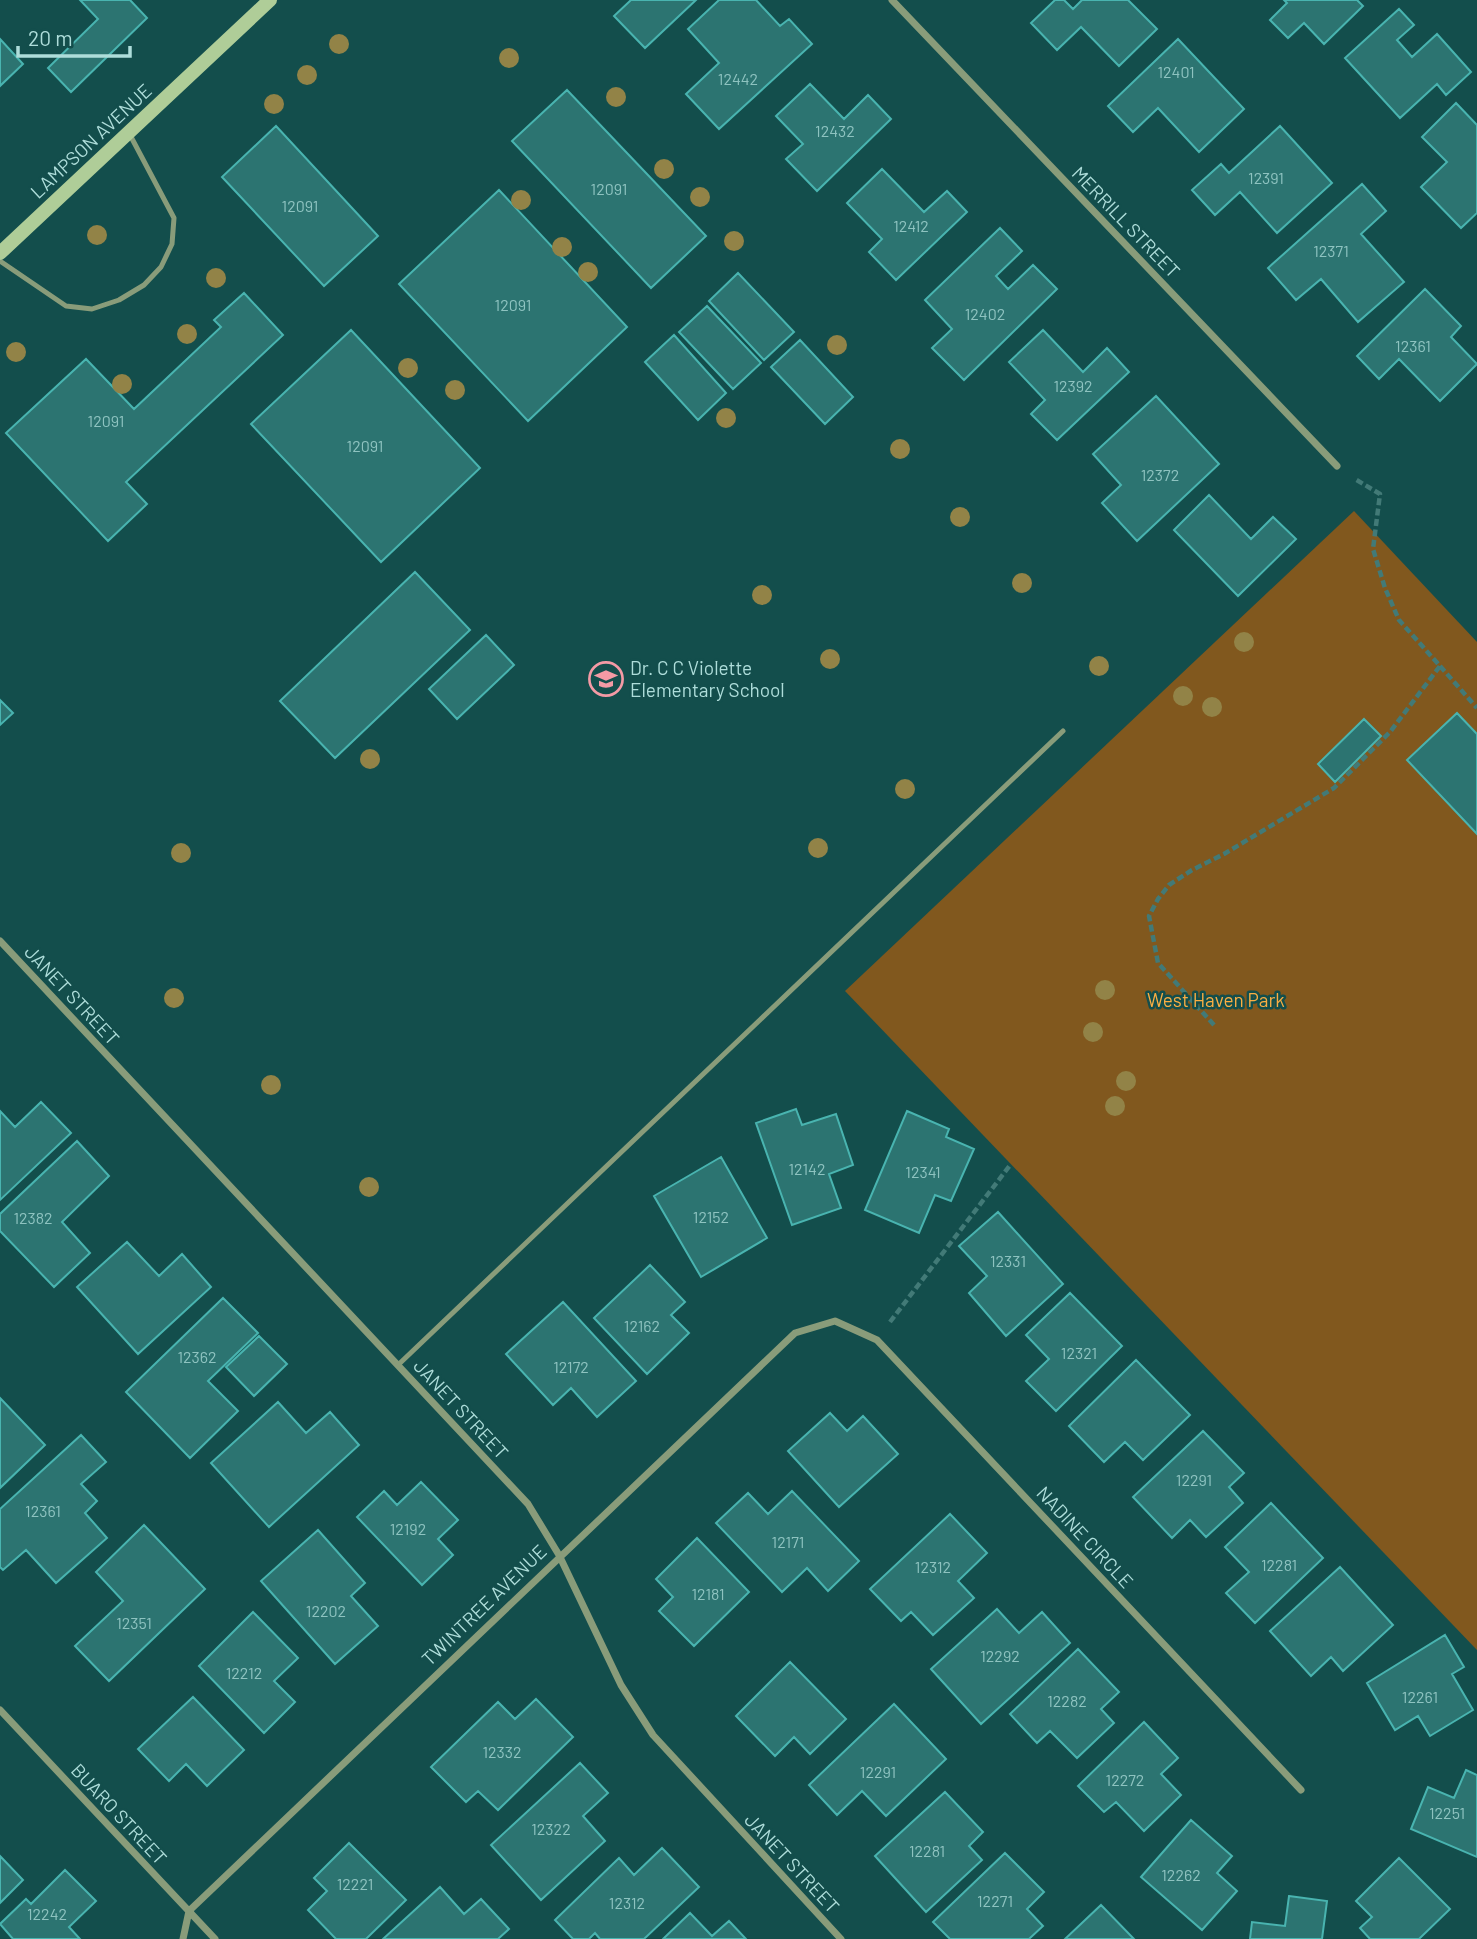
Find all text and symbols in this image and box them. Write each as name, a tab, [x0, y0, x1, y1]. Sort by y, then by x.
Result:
scale bar	[18, 14, 130, 58]
text: 20 m	[28, 25, 73, 50]
house number: 12401	[1157, 62, 1195, 81]
house number: 12442	[718, 69, 758, 88]
street label: LAMPSON AVENUE	[25, 79, 156, 203]
house number: 12432	[815, 121, 855, 140]
street label: MERRILL STREET	[1068, 161, 1185, 282]
house number: 12391	[1248, 168, 1284, 187]
house number: 12091	[591, 179, 627, 198]
house number: 12091	[282, 196, 318, 215]
house number: 12412	[893, 216, 929, 235]
house number: 12371	[1313, 241, 1349, 260]
house number: 12091	[495, 295, 531, 314]
house number: 12402	[965, 304, 1005, 323]
house number: 12361	[1395, 336, 1431, 355]
house number: 12392	[1053, 376, 1093, 395]
house number: 12091	[88, 411, 124, 430]
house number: 12091	[347, 436, 383, 455]
house number: 12372	[1141, 465, 1179, 484]
place label: Dr. C C Violette Elementary School	[630, 656, 785, 701]
school or university icon: Dr. C C Violette Elementary School	[587, 660, 625, 698]
street label: JANET STREET	[20, 940, 124, 1049]
park label: West Haven Park	[1147, 988, 1285, 1011]
house number: 12142	[789, 1159, 825, 1178]
house number: 12341	[905, 1162, 941, 1181]
house number: 12152	[693, 1207, 729, 1226]
house number: 12382	[13, 1208, 53, 1227]
house number: 12331	[990, 1251, 1026, 1270]
house number: 12162	[624, 1316, 660, 1335]
house number: 12321	[1061, 1343, 1097, 1362]
house number: 12362	[177, 1347, 217, 1366]
street label: JANET STREET	[409, 1354, 513, 1463]
house number: 12172	[553, 1357, 589, 1376]
house number: 12291	[1176, 1470, 1212, 1489]
street label: NADINE CIRCLE	[1032, 1481, 1138, 1592]
house number: 12361	[25, 1501, 61, 1520]
house number: 12192	[390, 1519, 426, 1538]
house number: 12171	[772, 1532, 804, 1551]
street label: TWINTREE AVENUE	[417, 1539, 551, 1670]
house number: 12281	[1261, 1555, 1297, 1574]
house number: 12312	[915, 1557, 951, 1576]
house number: 12181	[691, 1584, 725, 1603]
house number: 12202	[306, 1601, 346, 1620]
house number: 12351	[116, 1613, 152, 1632]
house number: 12292	[980, 1646, 1020, 1665]
house number: 12212	[226, 1663, 262, 1682]
house number: 12261	[1402, 1687, 1438, 1706]
house number: 12282	[1047, 1691, 1087, 1710]
house number: 12332	[482, 1742, 522, 1761]
street label: BUARO STREET	[67, 1758, 172, 1869]
house number: 12291	[860, 1762, 896, 1781]
house number: 12272	[1106, 1770, 1144, 1789]
house number: 12251	[1429, 1803, 1465, 1822]
street label: JANET STREET	[740, 1808, 844, 1917]
house number: 12322	[531, 1819, 571, 1838]
house number: 12281	[909, 1841, 945, 1860]
house number: 12262	[1161, 1865, 1201, 1884]
house number: 12221	[337, 1874, 373, 1893]
house number: 12271	[977, 1891, 1013, 1910]
house number: 12312	[609, 1893, 645, 1912]
house number: 12242	[27, 1904, 67, 1923]

